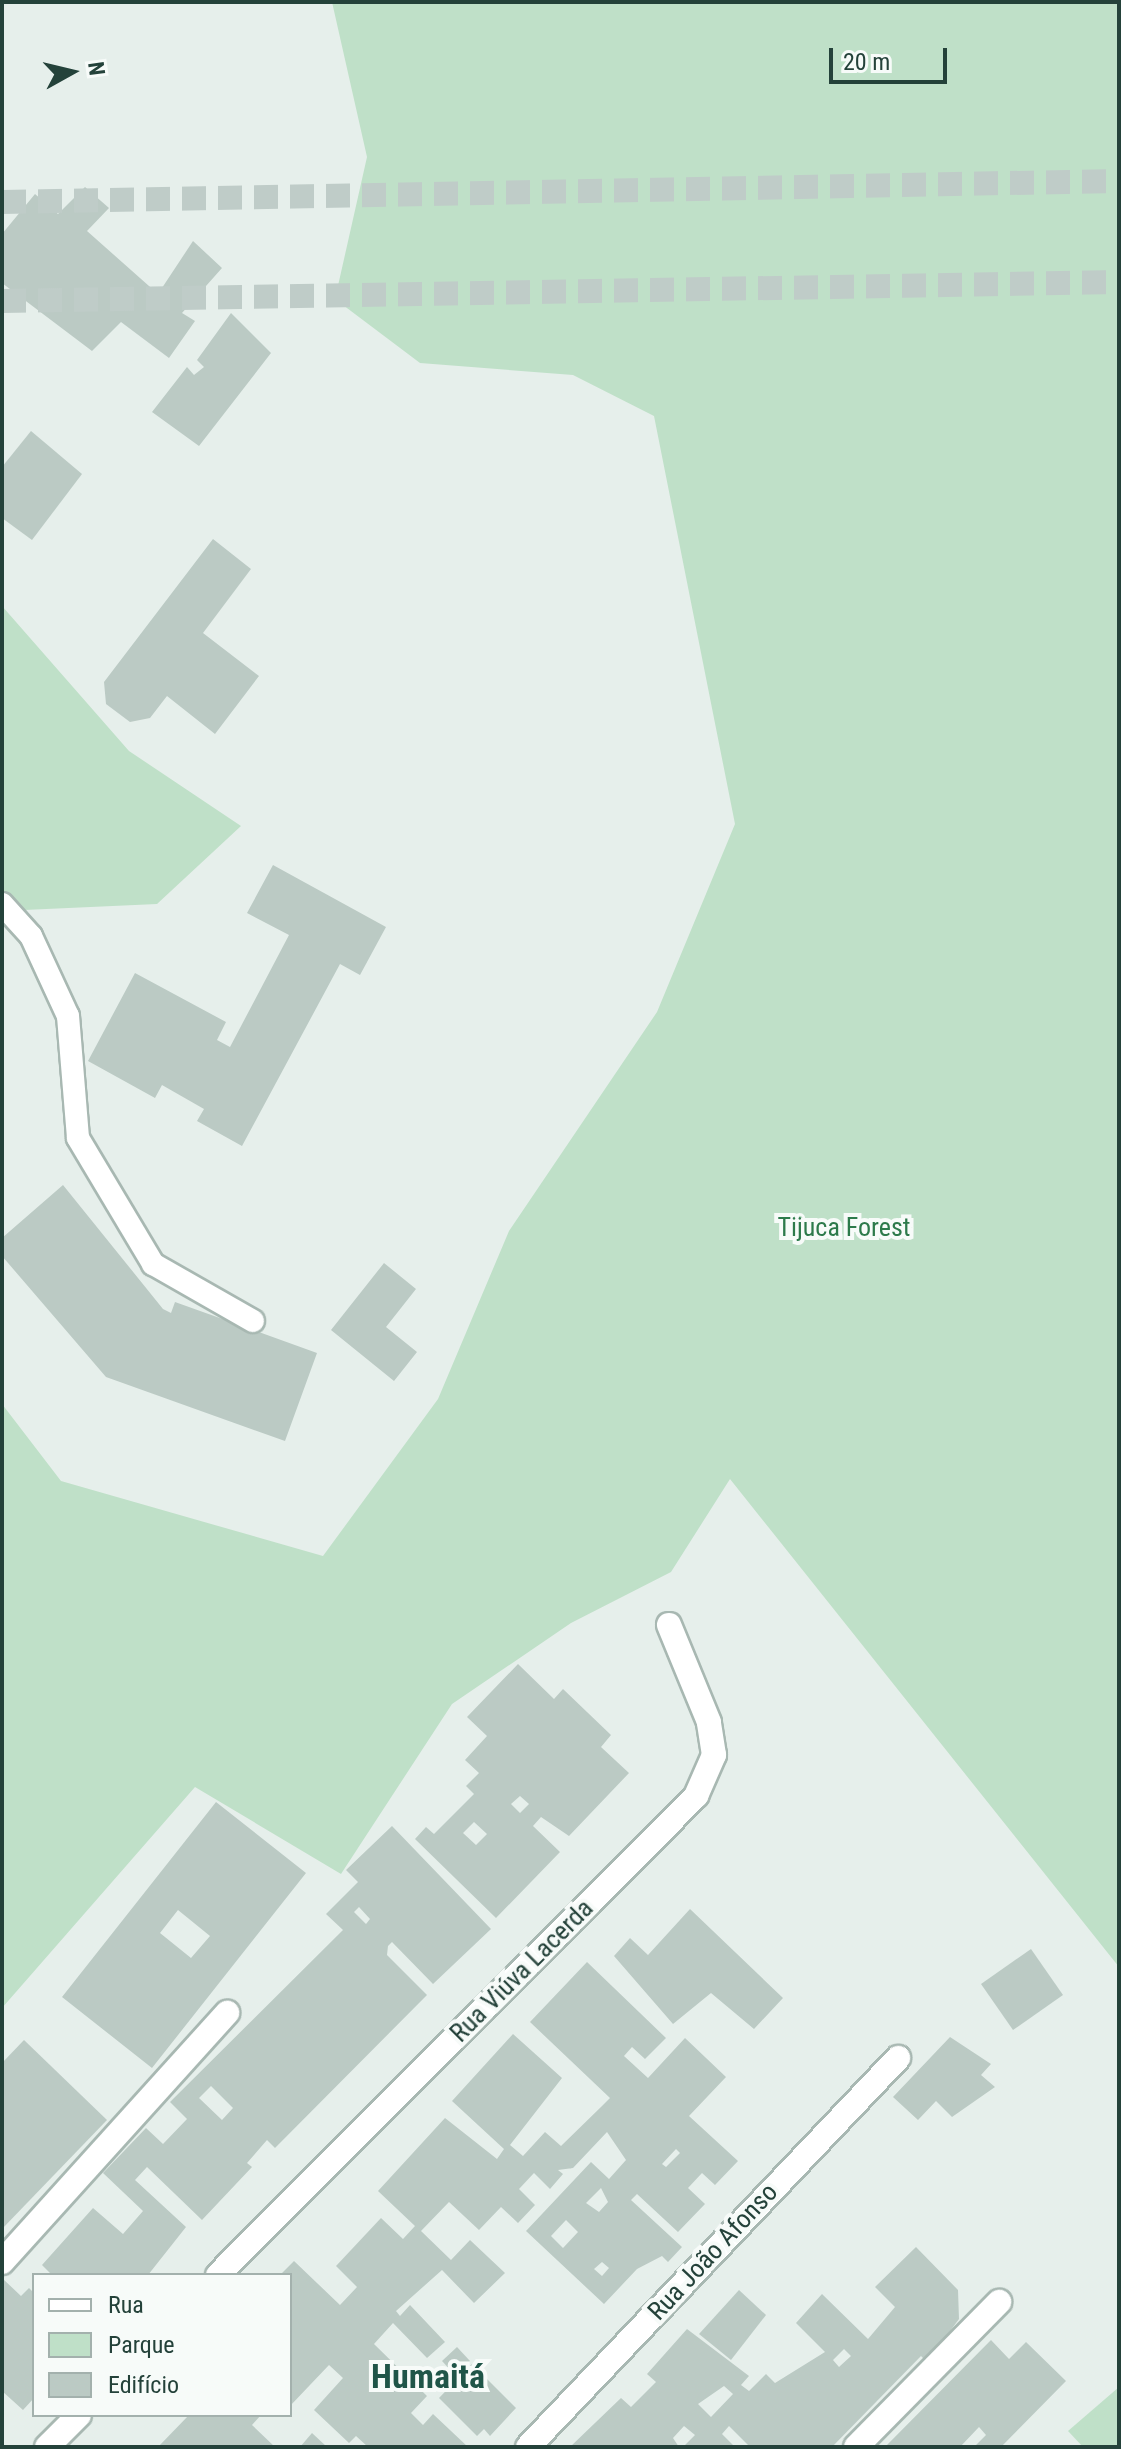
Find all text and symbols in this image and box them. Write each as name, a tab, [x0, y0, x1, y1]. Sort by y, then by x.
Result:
north arrow	[32, 32, 112, 112]
scale bar	[833, 32, 951, 82]
text: 20 m	[843, 48, 890, 76]
text: N	[83, 60, 110, 77]
park label: Tijuca Forest	[777, 1212, 911, 1244]
street label: Rua Viúva Lacerda	[444, 1893, 600, 2049]
street label: Rua João Afonso	[642, 2177, 784, 2327]
legend	[32, 2273, 292, 2417]
text: Rua	[108, 2291, 144, 2319]
text: Parque	[108, 2331, 175, 2359]
district label: Humaitá	[371, 2357, 485, 2397]
text: Edifício	[108, 2371, 179, 2399]

